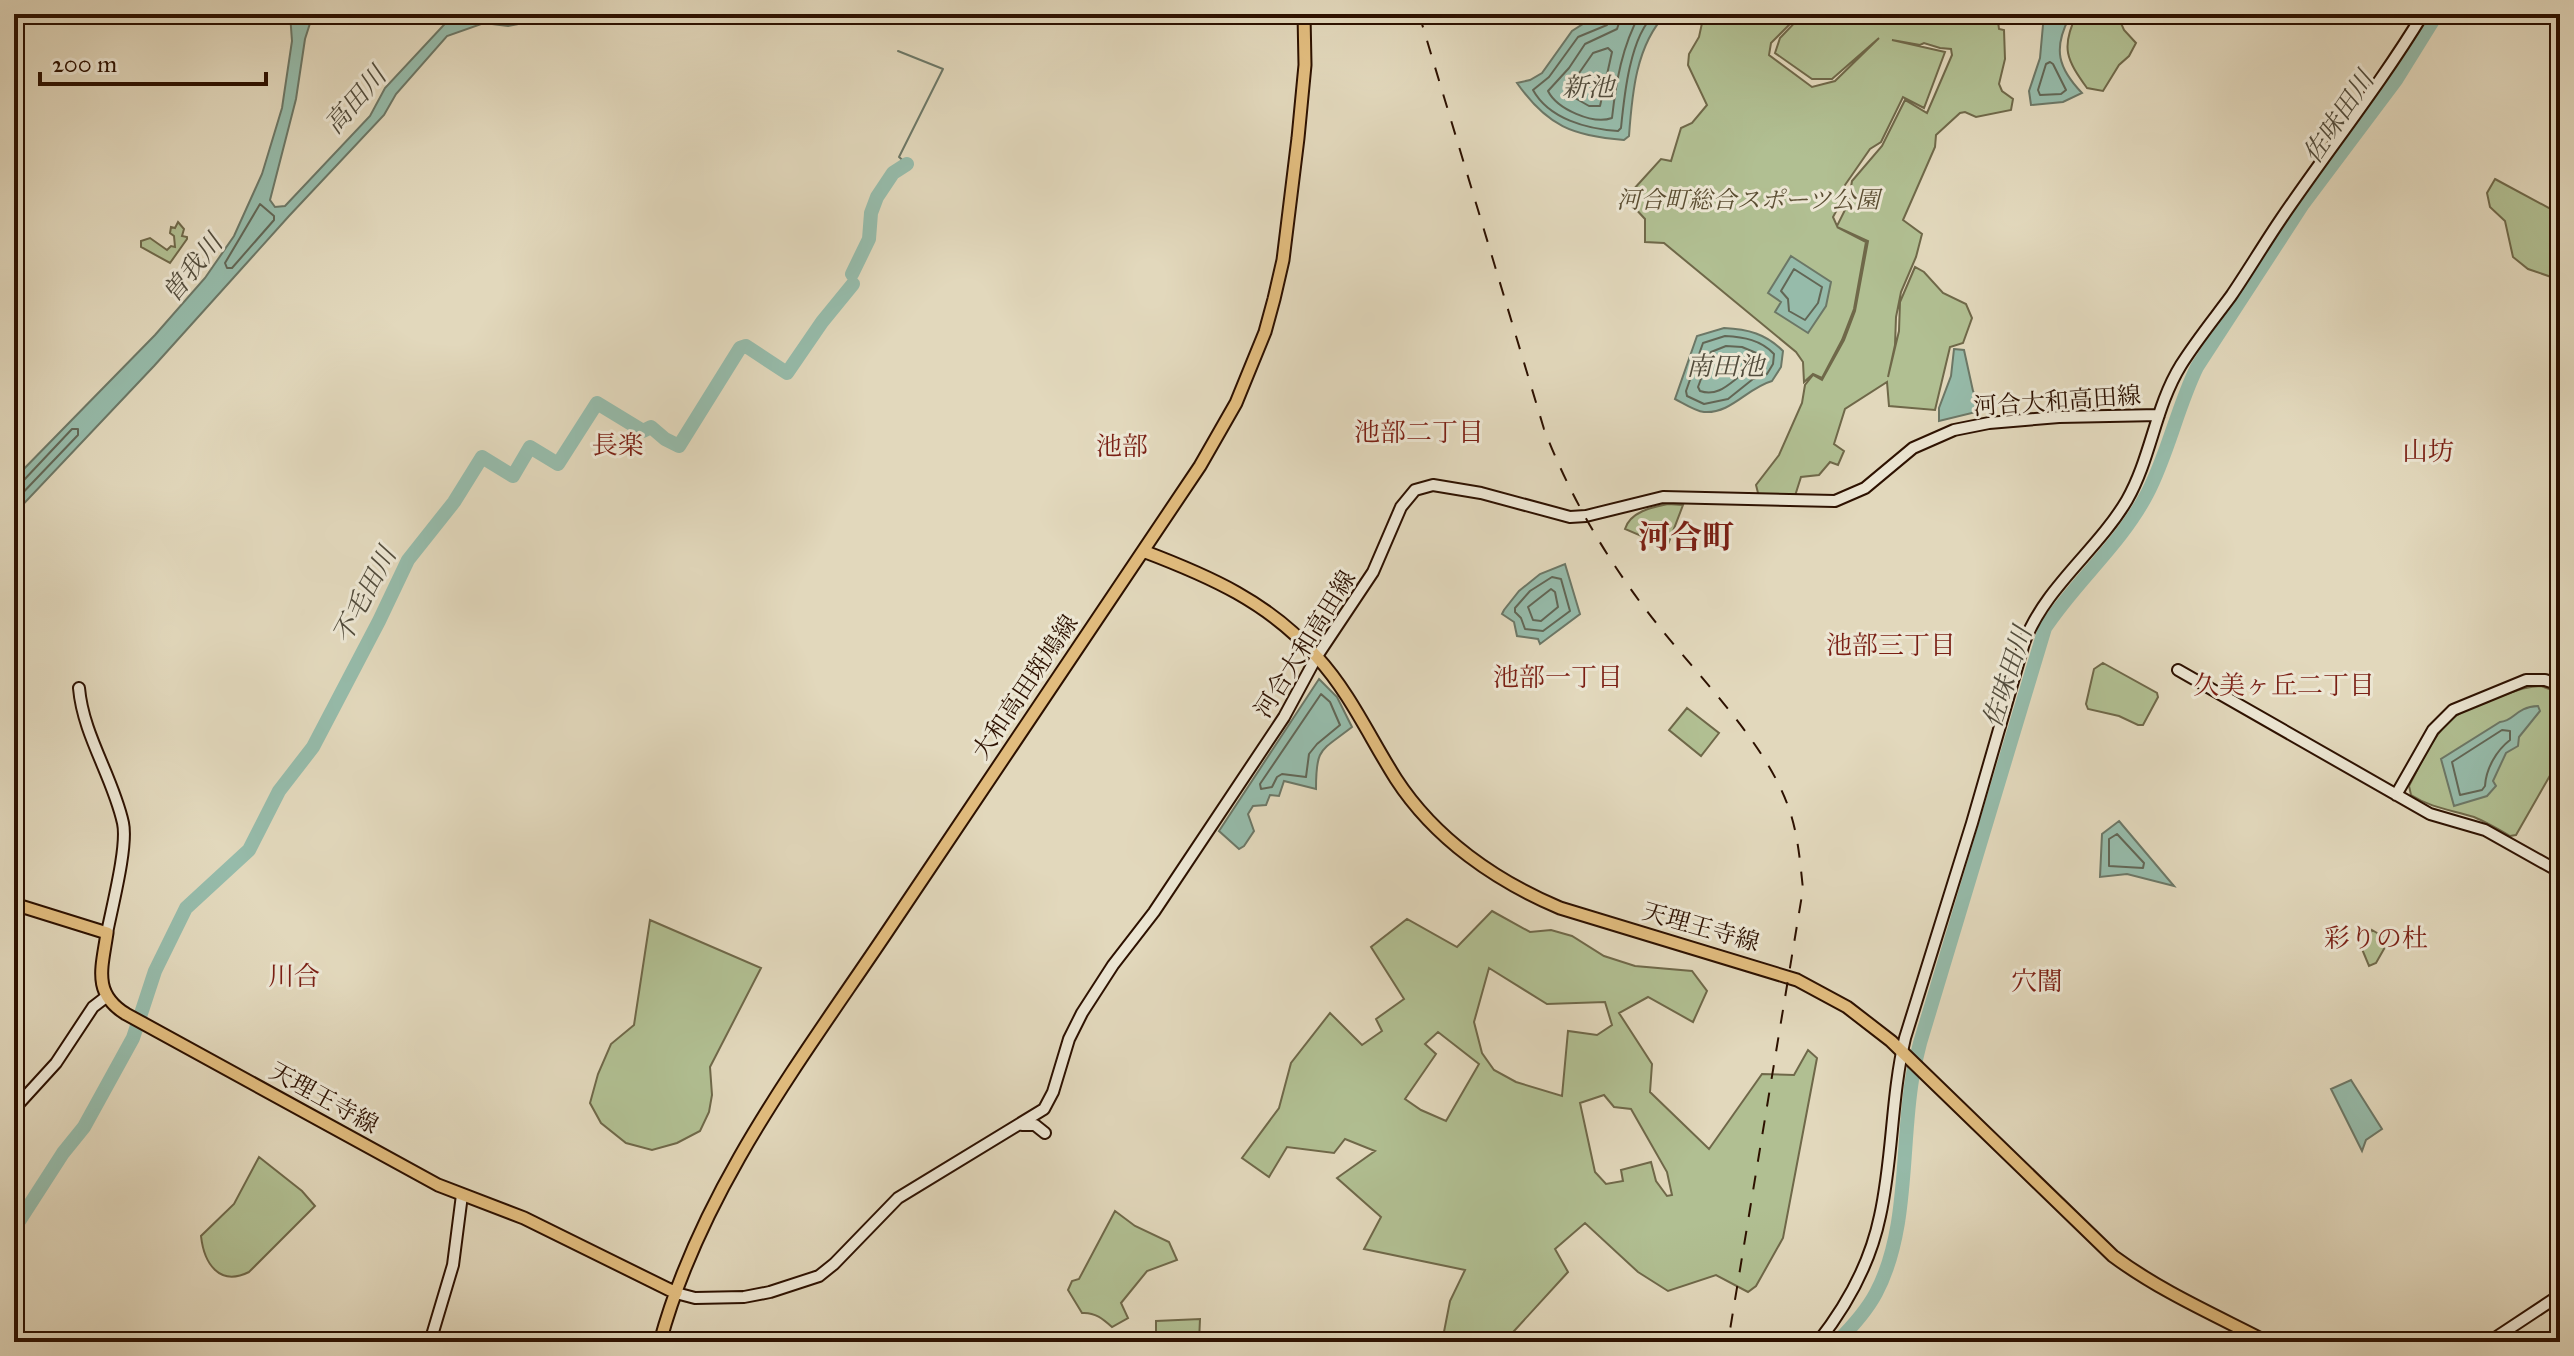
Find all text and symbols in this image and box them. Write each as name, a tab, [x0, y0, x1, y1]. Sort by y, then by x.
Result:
scale bar	[40, 36, 266, 86]
text: 200 m	[52, 49, 117, 79]
water label: 高田川	[317, 58, 395, 140]
water label: 佐味田川	[2296, 62, 2382, 169]
water label: 新池	[1562, 71, 1617, 103]
park label: 河合町総合スポーツ公園	[1616, 185, 1884, 215]
water label: 曽我川	[155, 225, 231, 308]
water label: 南田池	[1686, 350, 1767, 382]
street label: 河合大和高田線	[1972, 380, 2142, 422]
district label: 池部二丁目	[1354, 416, 1484, 448]
district label: 長楽	[592, 429, 644, 461]
district label: 池部	[1096, 430, 1148, 462]
district label: 山坊	[2402, 435, 2454, 467]
district label: 河合町	[1638, 518, 1734, 557]
water label: 不毛田川	[325, 539, 404, 648]
street label: 河合大和高田線	[1248, 565, 1362, 723]
street label: 大和高田斑鳩線	[966, 609, 1084, 765]
water label: 佐味田川	[1976, 620, 2039, 731]
district label: 池部三丁目	[1826, 629, 1956, 661]
district label: 池部一丁目	[1493, 661, 1623, 693]
district label: 久美ヶ丘二丁目	[2193, 669, 2375, 701]
street label: 天理王寺線	[1639, 896, 1763, 958]
district label: 彩りの杜	[2324, 922, 2428, 954]
district label: 川合	[268, 960, 320, 992]
district label: 穴闇	[2011, 965, 2063, 997]
street label: 天理王寺線	[264, 1056, 384, 1140]

